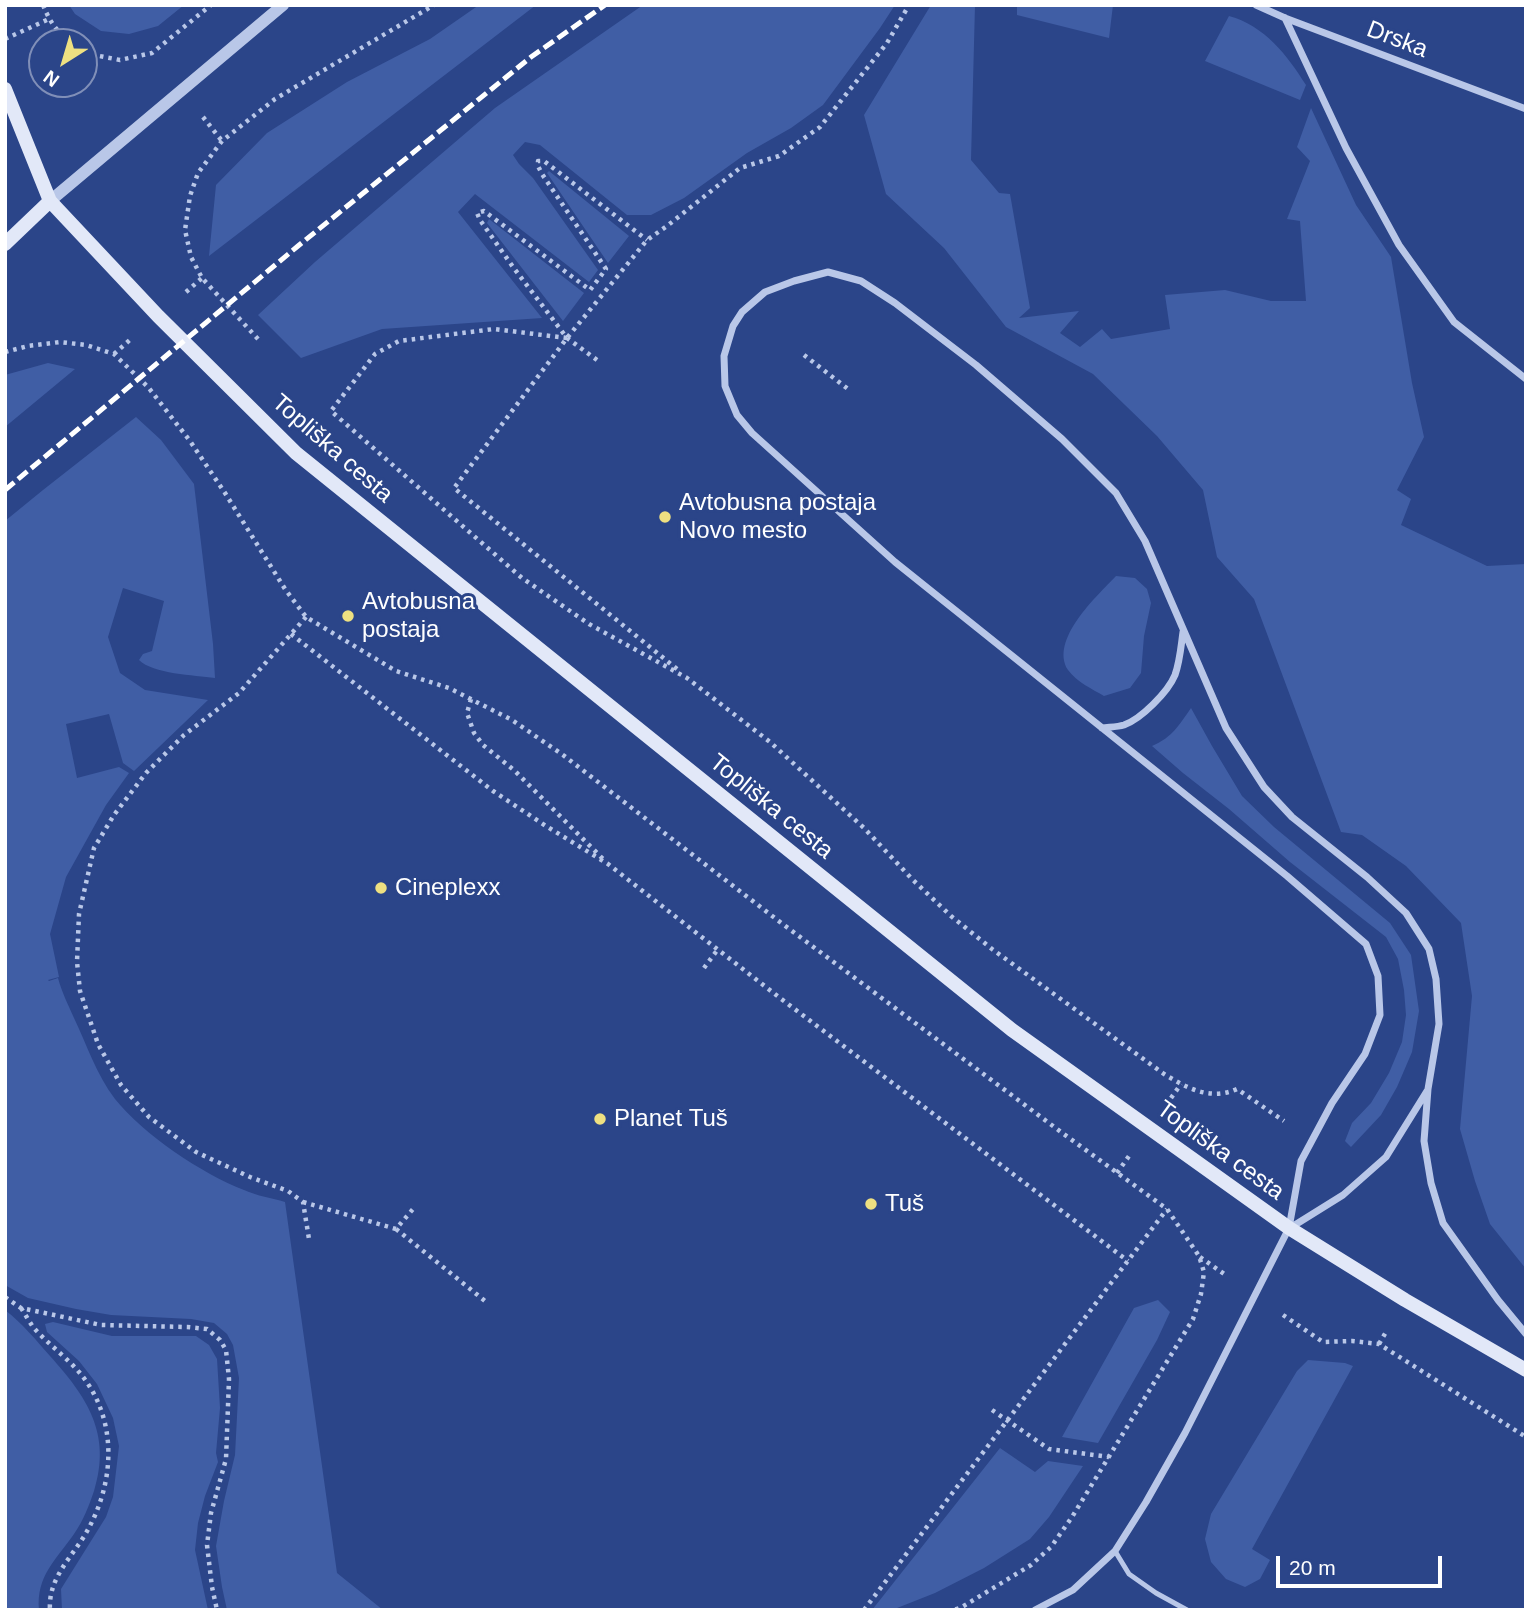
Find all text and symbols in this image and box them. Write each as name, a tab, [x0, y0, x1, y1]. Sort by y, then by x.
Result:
street label: Drska	[1363, 15, 1431, 65]
north arrow	[28, 28, 98, 98]
text: N	[39, 66, 63, 91]
street label: Topliška cesta	[266, 389, 398, 509]
place label: Avtobusna postaja Novo mesto	[679, 489, 876, 545]
marker: Avtobusna postaja Novo mesto	[657, 509, 673, 525]
place label: Avtobusna postaja	[362, 588, 475, 644]
marker: Avtobusna postaja	[340, 608, 356, 624]
street label: Topliška cesta	[703, 748, 839, 866]
place label: Cineplexx	[395, 874, 500, 902]
marker: Cineplexx	[373, 880, 389, 896]
street label: Topliška cesta	[1151, 1095, 1289, 1207]
place label: Planet Tuš	[614, 1105, 728, 1133]
marker: Planet Tuš	[592, 1111, 608, 1127]
place label: Tuš	[885, 1190, 924, 1218]
marker: Tuš	[863, 1196, 879, 1212]
scale bar	[1279, 1542, 1445, 1586]
text: 20 m	[1289, 1556, 1336, 1579]

